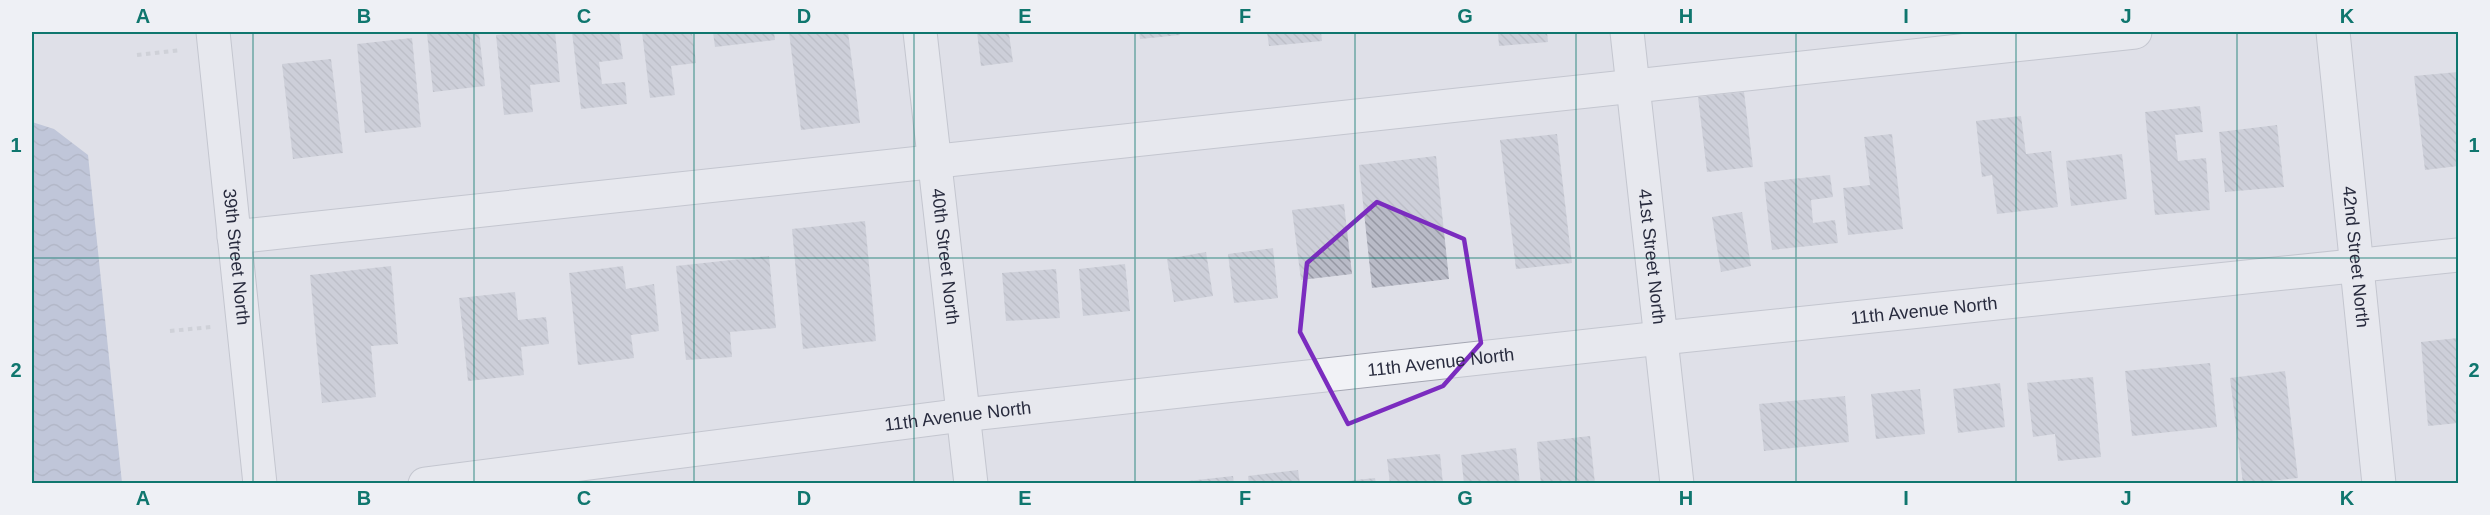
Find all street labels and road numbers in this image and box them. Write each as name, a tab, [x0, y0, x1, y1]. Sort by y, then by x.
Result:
street label: 42nd Street North	[2339, 185, 2373, 329]
street label: 40th Street North	[928, 187, 963, 326]
street label: 39th Street North	[219, 188, 253, 326]
street label: 41st Street North	[1634, 188, 1669, 325]
street label: 11th Avenue North	[1850, 293, 1998, 328]
street label: 11th Avenue North	[1366, 344, 1515, 380]
street label: 11th Avenue North	[883, 398, 1032, 435]

